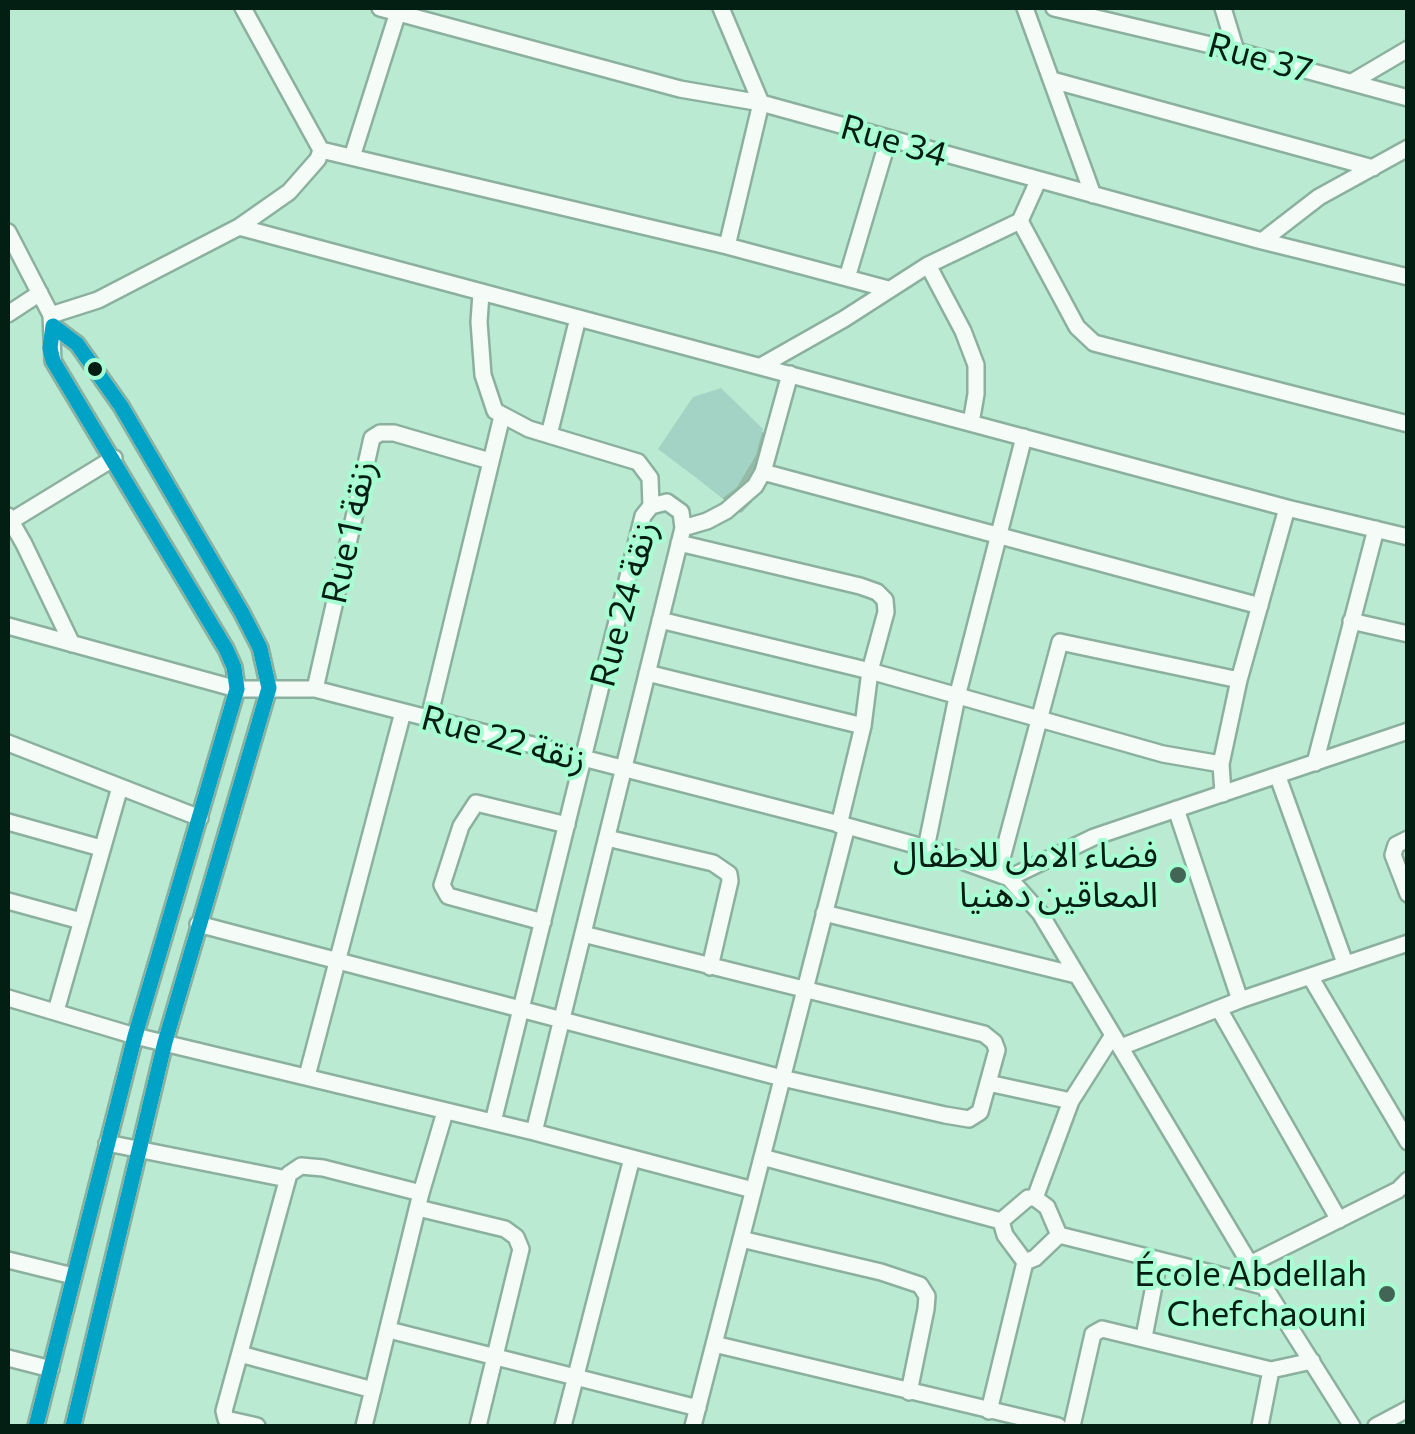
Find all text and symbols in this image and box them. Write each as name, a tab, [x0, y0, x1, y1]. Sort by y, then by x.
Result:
street label: Rue 37	[1203, 24, 1317, 92]
street label: Rue 34	[836, 106, 952, 176]
unlabelled marker	[85, 359, 105, 379]
street label: Rue 1 زنقة	[313, 457, 385, 607]
street label: Rue 24 زنقة	[582, 516, 666, 692]
street label: Rue 22 زنقة	[417, 697, 591, 781]
place label: فضاء الامل للاطفال المعاقين دهنيا	[893, 834, 1158, 916]
marker: فضاء الامل للاطفال المعاقين دهنيا	[1167, 864, 1189, 886]
place label: École Abdellah Chefchaouni	[1134, 1253, 1367, 1335]
marker: École Abdellah Chefchaouni	[1376, 1283, 1398, 1305]

